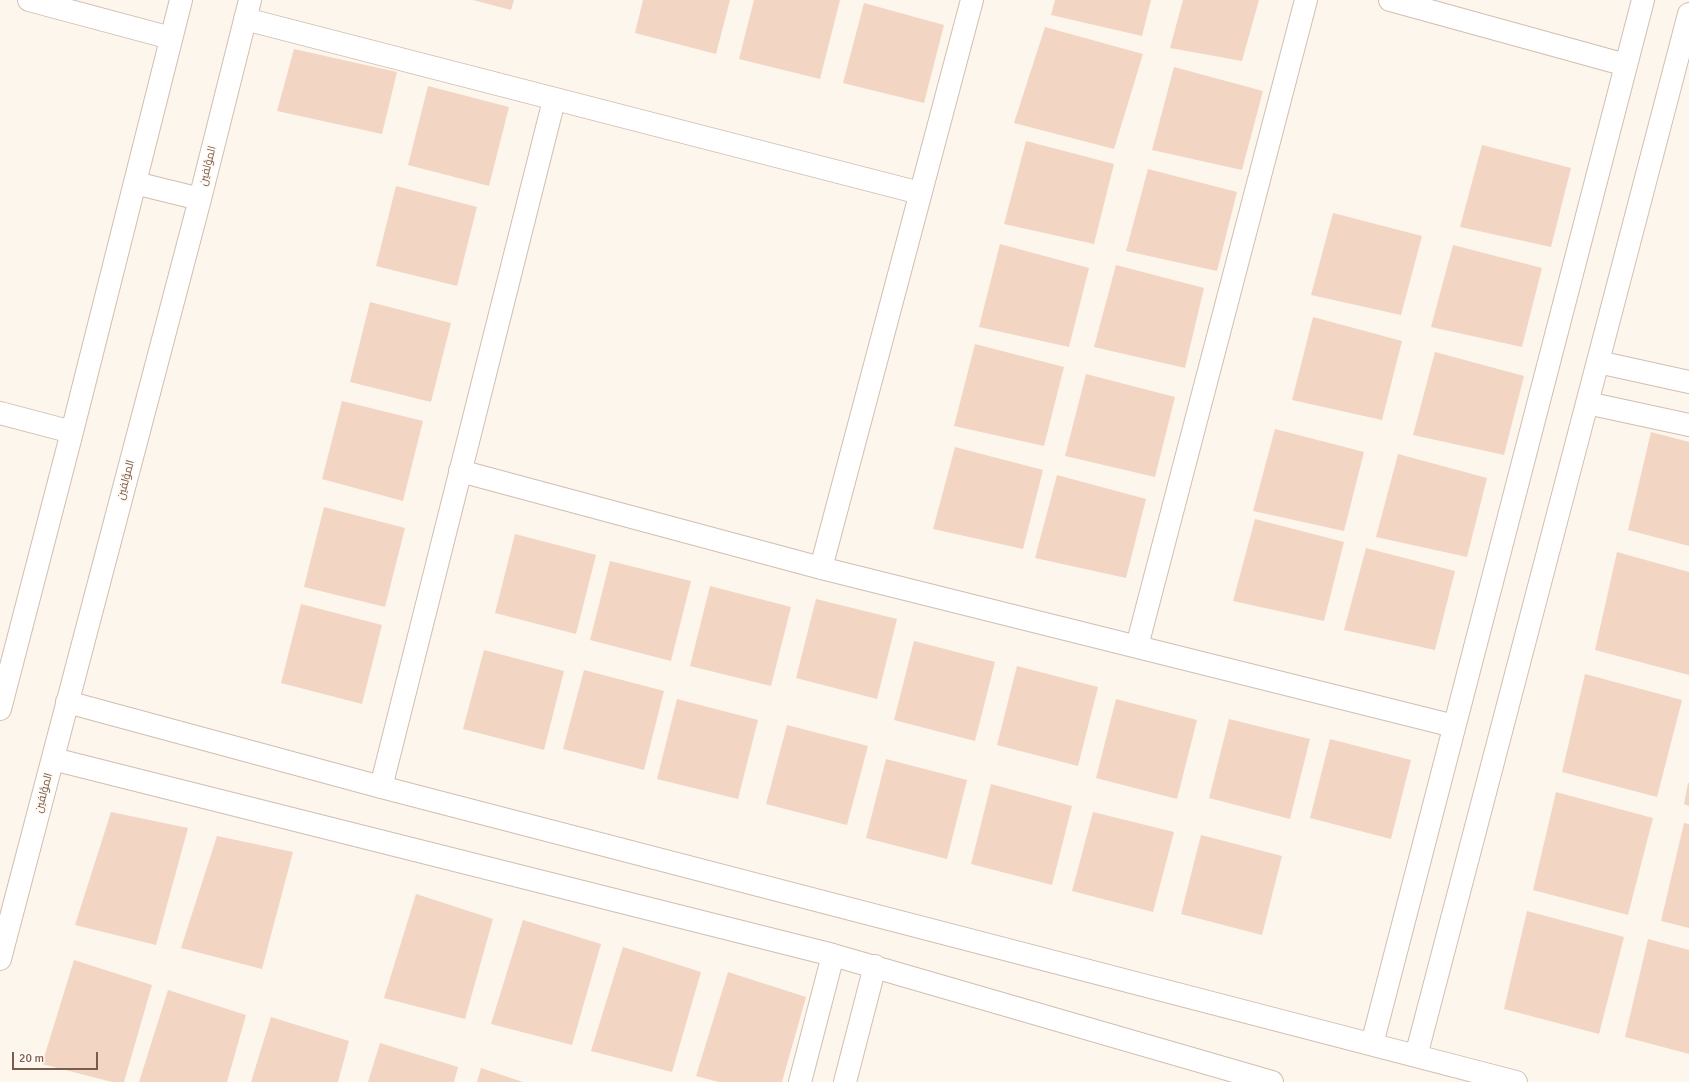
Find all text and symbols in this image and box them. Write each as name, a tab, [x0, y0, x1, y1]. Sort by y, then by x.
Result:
street label: المؤلفين	[197, 145, 219, 187]
street label: المؤلفين	[114, 459, 138, 501]
street label: المؤلفين	[32, 772, 56, 814]
scale bar	[14, 1044, 100, 1070]
text: 20 m	[19, 1051, 44, 1066]

